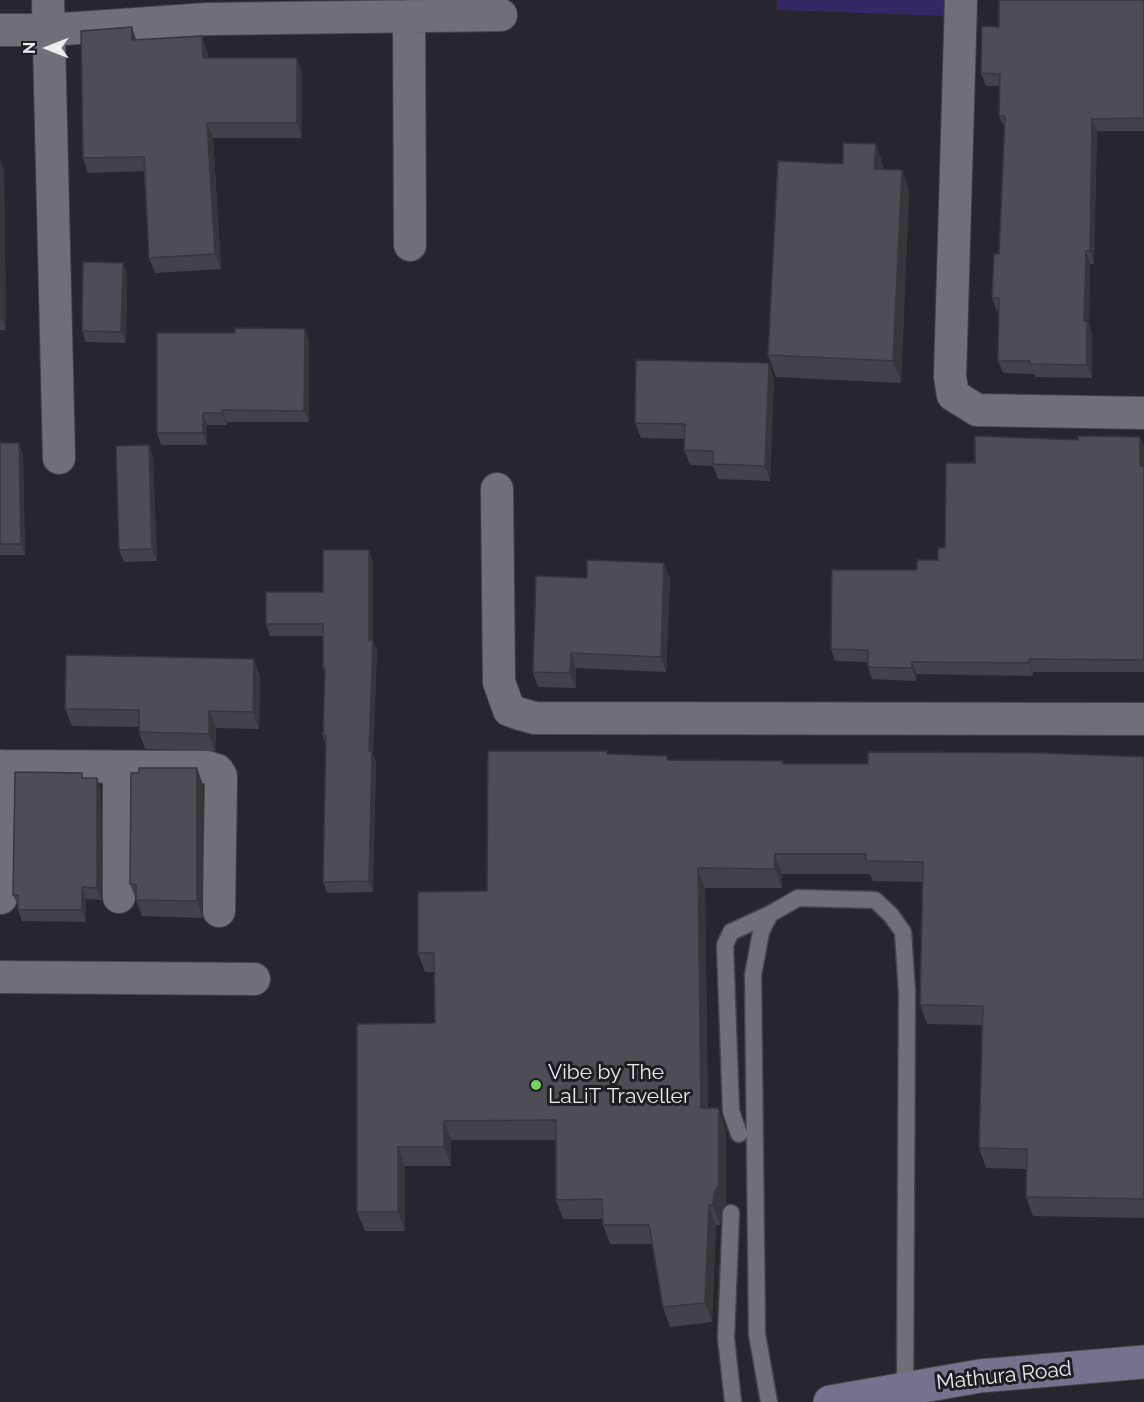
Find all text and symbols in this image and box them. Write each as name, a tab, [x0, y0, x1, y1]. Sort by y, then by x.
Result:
north arrow	[18, 18, 78, 78]
text: N	[20, 42, 39, 54]
place label: Vibe by The LaLiT Traveller	[548, 1060, 690, 1110]
marker: Vibe by The LaLiT Traveller	[529, 1078, 543, 1092]
street label: Mathura Road	[935, 1356, 1073, 1396]

